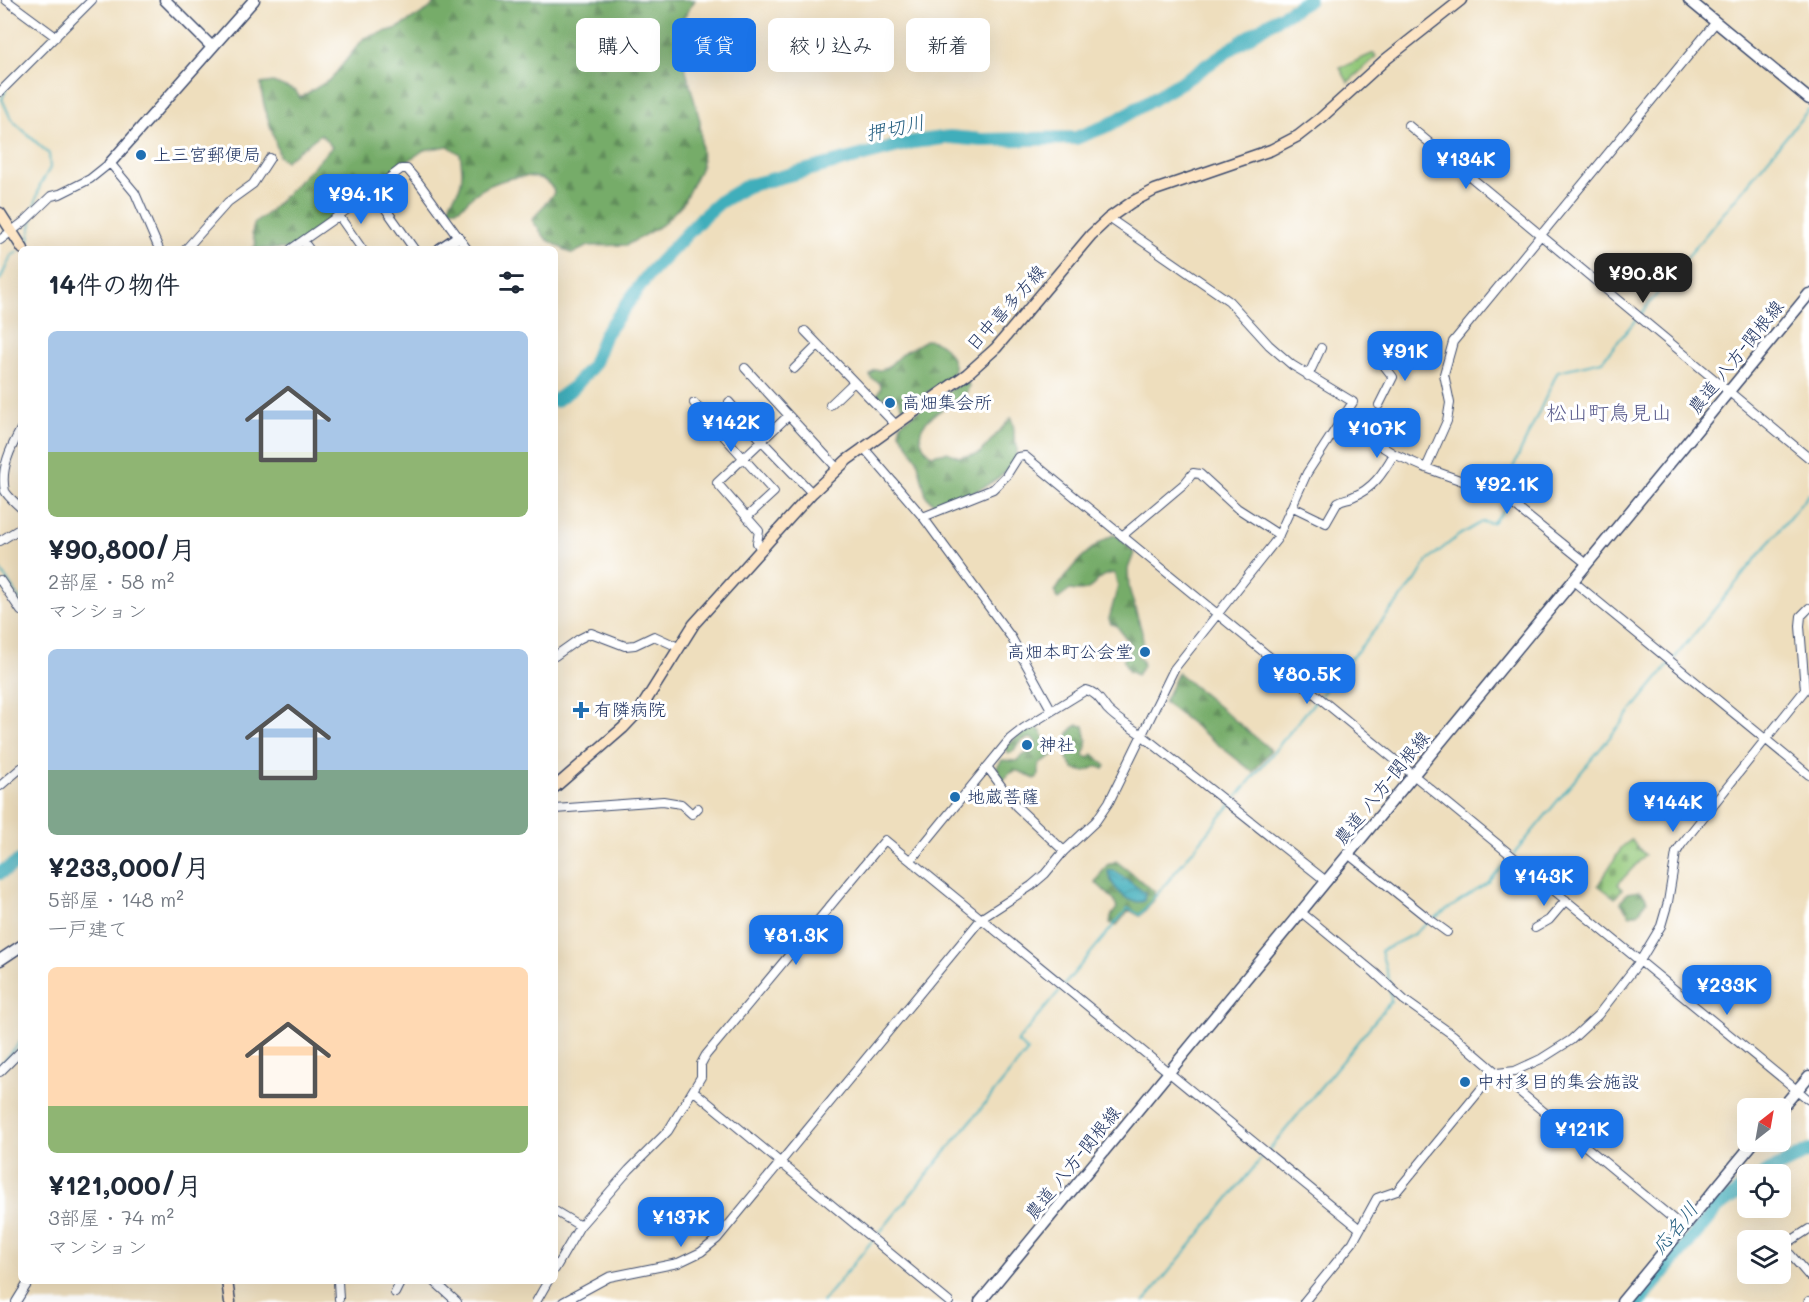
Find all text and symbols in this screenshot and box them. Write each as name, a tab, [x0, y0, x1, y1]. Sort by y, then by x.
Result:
chip: 購入	[576, 18, 660, 72]
chip: 賃貸	[672, 18, 756, 72]
chip: 絞り込み	[768, 18, 894, 72]
chip: 新着	[906, 18, 990, 72]
water label: 押切川	[863, 108, 927, 146]
pin: ¥134K	[1424, 139, 1508, 190]
place label: 上三宮郵便局	[153, 142, 261, 166]
text: ¥134K	[1436, 145, 1496, 171]
marker: 上三宮郵便局	[134, 148, 148, 162]
pin: ¥94.1K	[312, 174, 410, 225]
text: ¥94.1K	[328, 180, 394, 206]
pin: ¥90.8K	[1594, 253, 1692, 304]
street label: 日中喜多方線	[960, 259, 1050, 355]
text: ¥90.8K	[1608, 259, 1678, 285]
icon: filters	[495, 266, 528, 299]
text: 14件の物件	[48, 267, 180, 301]
street label: 農道 八方-関根線	[1682, 295, 1788, 418]
pin: ¥91K	[1369, 331, 1441, 382]
text: ¥91K	[1381, 337, 1429, 363]
icon: home	[234, 370, 342, 478]
place label: 高畑集会所	[902, 390, 992, 414]
marker: 高畑集会所	[883, 396, 897, 410]
district label: 松山町鳥見山	[1546, 398, 1672, 425]
pin: ¥142K	[689, 402, 773, 453]
text: ¥142K	[702, 408, 760, 434]
pin: ¥107K	[1335, 408, 1419, 459]
text: ¥107K	[1347, 414, 1407, 440]
pin: ¥92.1K	[1458, 464, 1556, 515]
text: ¥92.1K	[1475, 470, 1539, 496]
text: ¥90,800/月	[48, 532, 196, 566]
text: 2部屋 · 58 m²	[48, 568, 174, 594]
text: マンション	[48, 597, 147, 623]
place label: 高畑本町公会堂	[1007, 639, 1133, 663]
marker: 高畑本町公会堂	[1138, 645, 1152, 659]
pin: ¥80.5K	[1258, 654, 1356, 705]
text: ¥80.5K	[1272, 660, 1342, 686]
icon: home	[234, 688, 342, 796]
place label: 有隣病院	[594, 697, 666, 721]
marker: 有隣病院	[572, 701, 590, 719]
street label: 農道 八方-関根線	[1328, 726, 1434, 849]
place label: 神社	[1039, 732, 1075, 756]
marker: 神社	[1020, 738, 1034, 752]
pin: ¥144K	[1631, 782, 1715, 833]
place label: 地蔵菩薩	[967, 784, 1039, 808]
text: ¥144K	[1643, 788, 1703, 814]
marker: 地蔵菩薩	[948, 790, 962, 804]
text: ¥233,000/月	[48, 850, 210, 884]
pin: ¥143K	[1502, 856, 1586, 907]
text: ¥143K	[1514, 862, 1574, 888]
text: 5部屋 · 148 m²	[48, 886, 184, 912]
text: 一戸建て	[48, 915, 128, 941]
pin: ¥81.3K	[747, 915, 845, 966]
text: ¥81.3K	[763, 921, 829, 947]
pin: ¥233K	[1685, 965, 1769, 1016]
text: ¥233K	[1696, 971, 1758, 997]
icon: home	[234, 1006, 342, 1114]
place label: 中村多目的集会施設	[1477, 1069, 1639, 1093]
marker: 中村多目的集会施設	[1458, 1075, 1472, 1089]
north arrow	[1737, 1098, 1791, 1152]
map controls	[1737, 1098, 1791, 1284]
street label: 農道 八方-関根線	[1019, 1101, 1125, 1224]
pin: ¥121K	[1540, 1109, 1624, 1160]
text: ¥121K	[1554, 1115, 1610, 1141]
button: locate	[1737, 1164, 1791, 1218]
text: ¥121,000/月	[48, 1168, 202, 1202]
water label: 応名川	[1645, 1196, 1703, 1259]
pin: ¥137K	[639, 1197, 723, 1248]
text: ¥137K	[652, 1203, 710, 1229]
text: 3部屋 · 74 m²	[48, 1204, 174, 1230]
button: layers	[1737, 1230, 1791, 1284]
text: マンション	[48, 1233, 147, 1259]

